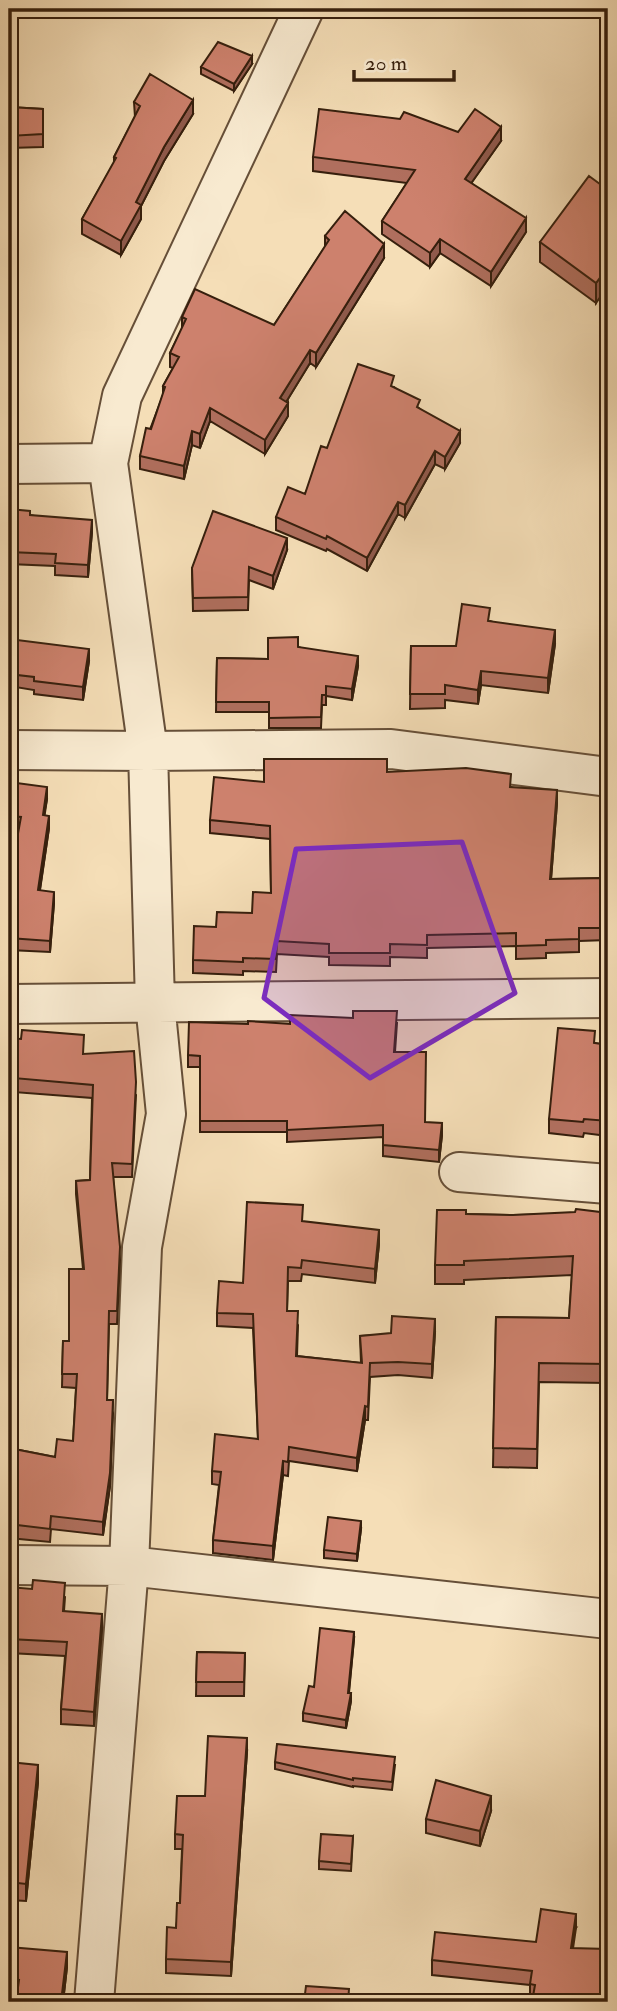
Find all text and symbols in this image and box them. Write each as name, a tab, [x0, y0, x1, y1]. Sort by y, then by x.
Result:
scale bar	[354, 38, 454, 82]
text: 20 m	[365, 50, 407, 77]

